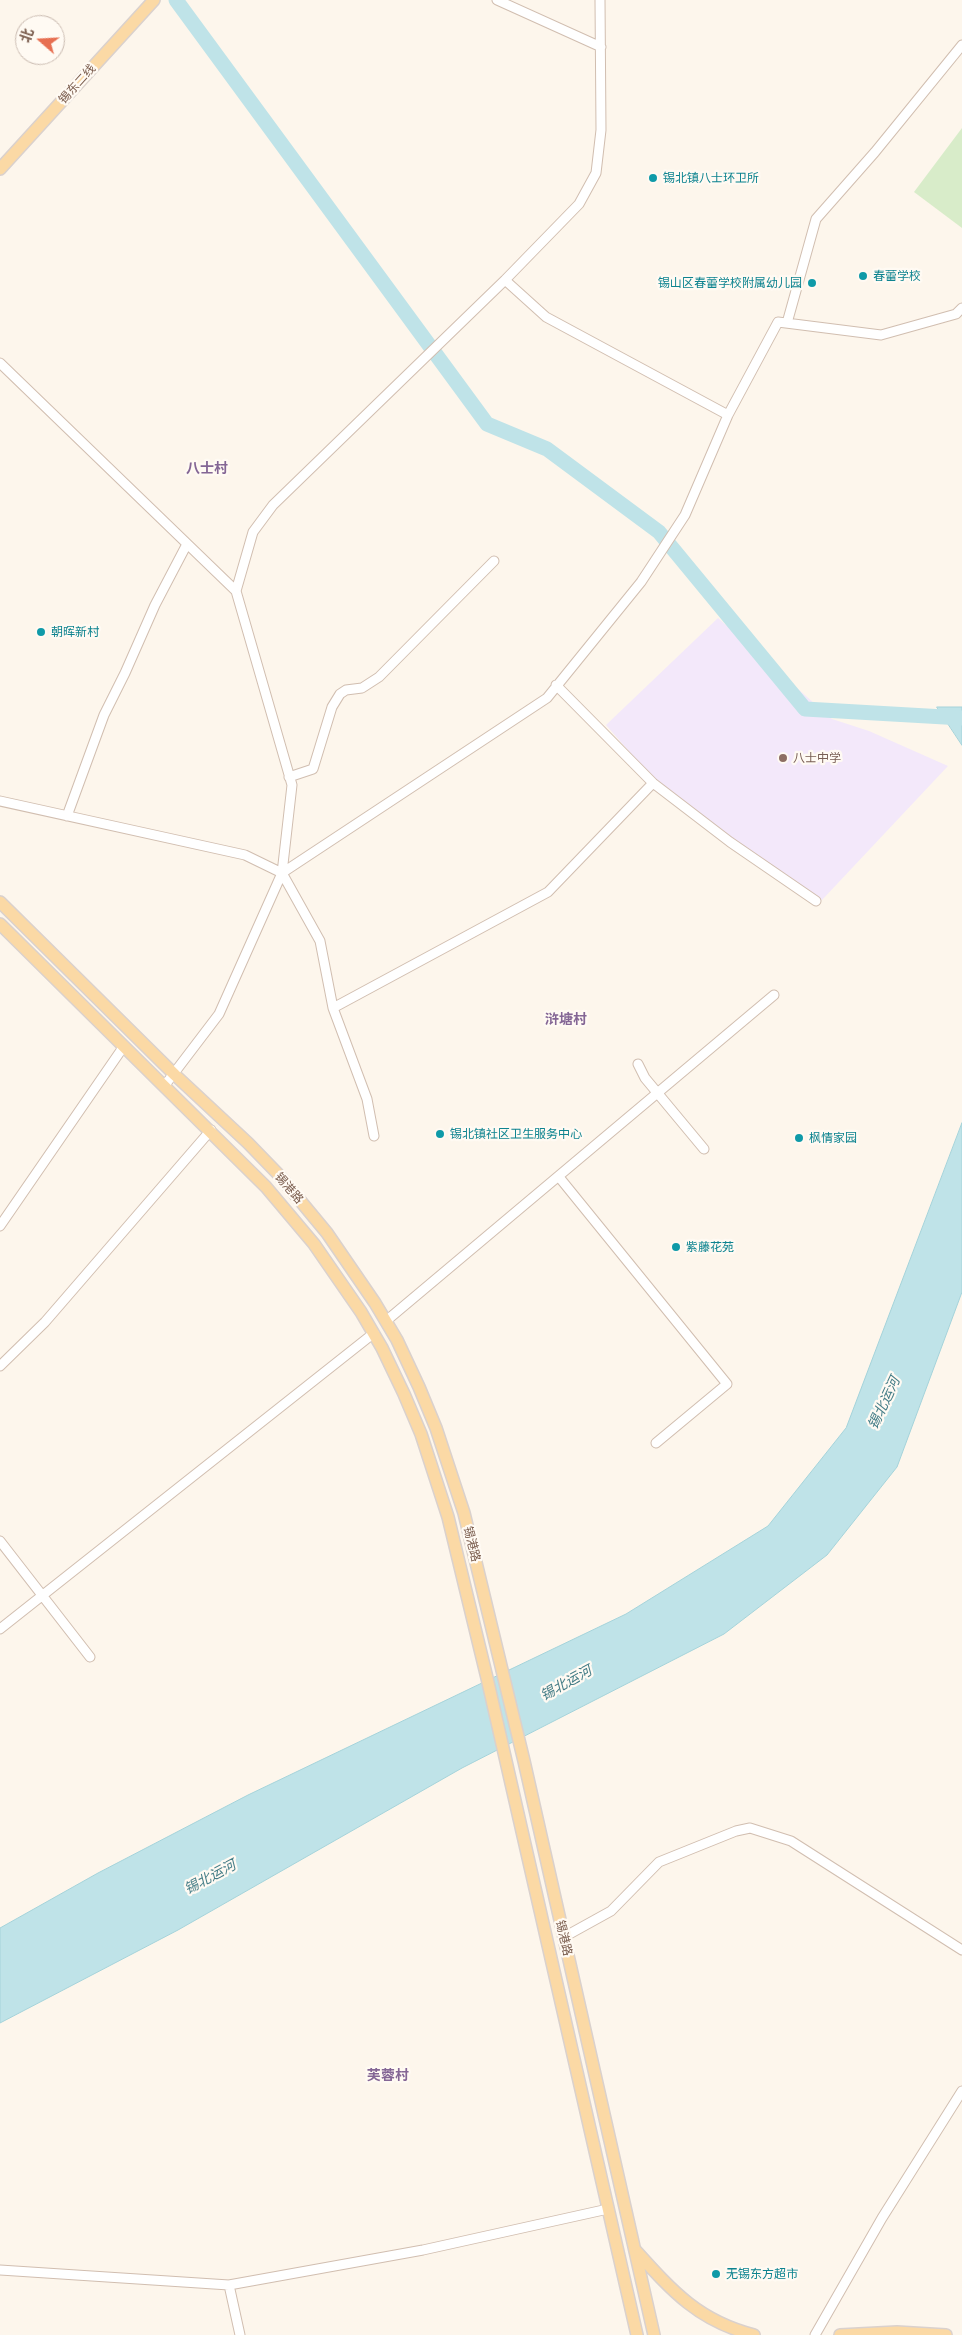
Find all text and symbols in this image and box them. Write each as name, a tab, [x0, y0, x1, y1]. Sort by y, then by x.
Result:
north arrow	[15, 15, 65, 65]
text: 北	[16, 26, 37, 45]
street label: 锡东二线	[56, 61, 98, 107]
place label: 锡北镇八士环卫所	[663, 171, 759, 185]
marker: 锡北镇八士环卫所	[647, 172, 659, 184]
place label: 春蕾学校	[873, 269, 921, 283]
marker: 春蕾学校	[857, 270, 869, 282]
place label: 锡山区春蕾学校附属幼儿园	[658, 276, 802, 290]
marker: 锡山区春蕾学校附属幼儿园	[806, 277, 818, 289]
district label: 八士村	[186, 460, 228, 476]
place label: 朝晖新村	[51, 625, 99, 639]
marker: 朝晖新村	[35, 626, 47, 638]
place label: 八士中学	[793, 751, 841, 765]
marker: 八士中学	[777, 752, 789, 764]
district label: 浒塘村	[545, 1011, 587, 1027]
place label: 锡北镇社区卫生服务中心	[450, 1127, 582, 1141]
marker: 锡北镇社区卫生服务中心	[434, 1128, 446, 1140]
place label: 枫情家园	[809, 1131, 857, 1145]
marker: 枫情家园	[793, 1132, 805, 1144]
street label: 锡港路	[272, 1170, 306, 1206]
place label: 紫藤花苑	[686, 1240, 734, 1254]
marker: 紫藤花苑	[670, 1241, 682, 1253]
water label: 锡北运河	[865, 1374, 903, 1432]
street label: 锡港路	[461, 1525, 483, 1563]
water label: 锡北运河	[537, 1662, 595, 1704]
water label: 锡北运河	[181, 1856, 239, 1898]
street label: 锡港路	[553, 1919, 575, 1957]
district label: 芙蓉村	[367, 2067, 409, 2083]
place label: 无锡东方超市	[726, 2267, 798, 2281]
marker: 无锡东方超市	[710, 2268, 722, 2280]

